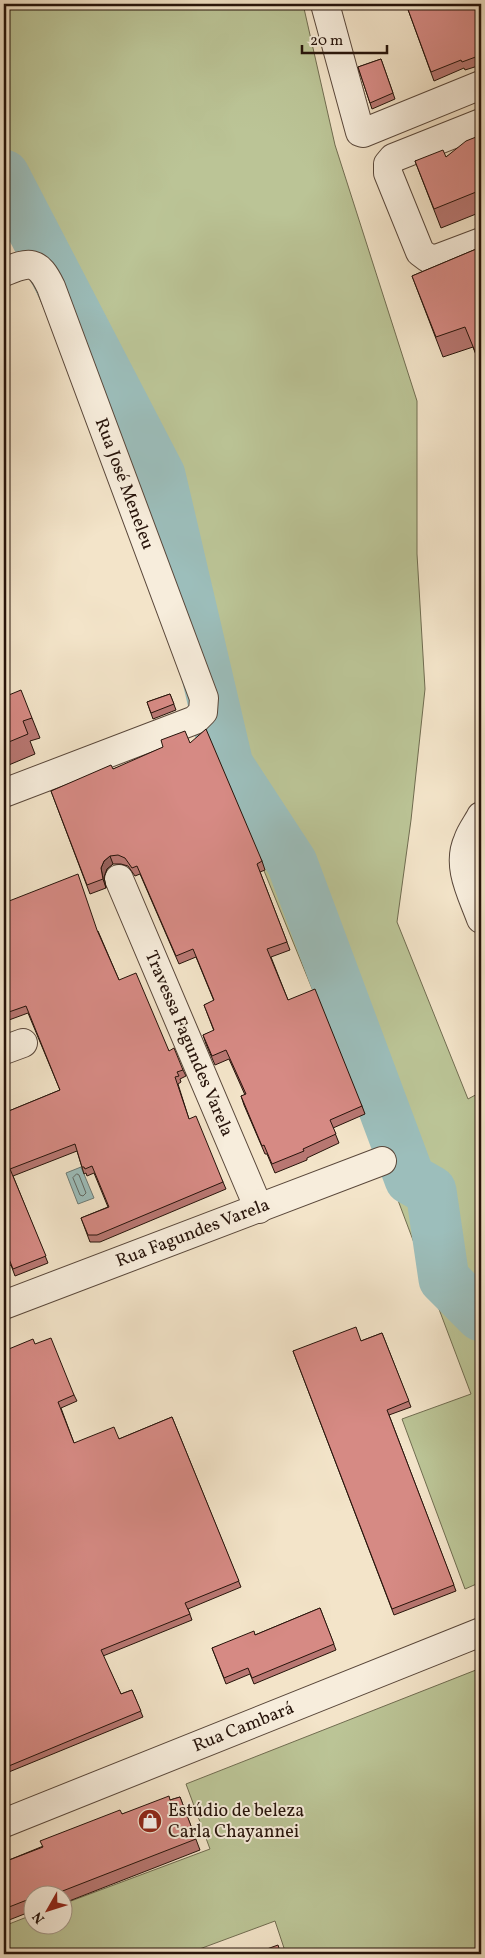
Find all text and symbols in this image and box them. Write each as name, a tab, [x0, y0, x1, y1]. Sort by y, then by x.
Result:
scale bar	[302, 22, 388, 54]
text: 20 m	[310, 31, 343, 52]
street label: Rua José Meneleu	[88, 414, 160, 553]
street label: Travessa Fagundes Varela	[138, 947, 239, 1141]
street label: Rua Fagundes Varela	[112, 1192, 273, 1274]
street label: Rua Cambará	[189, 1696, 298, 1759]
place label: Estúdio de beleza Carla Chayannei	[168, 1799, 304, 1845]
shop icon: Estúdio de beleza Carla Chayannei	[137, 1808, 163, 1834]
north arrow	[22, 1886, 72, 1936]
text: N	[28, 1907, 50, 1927]

